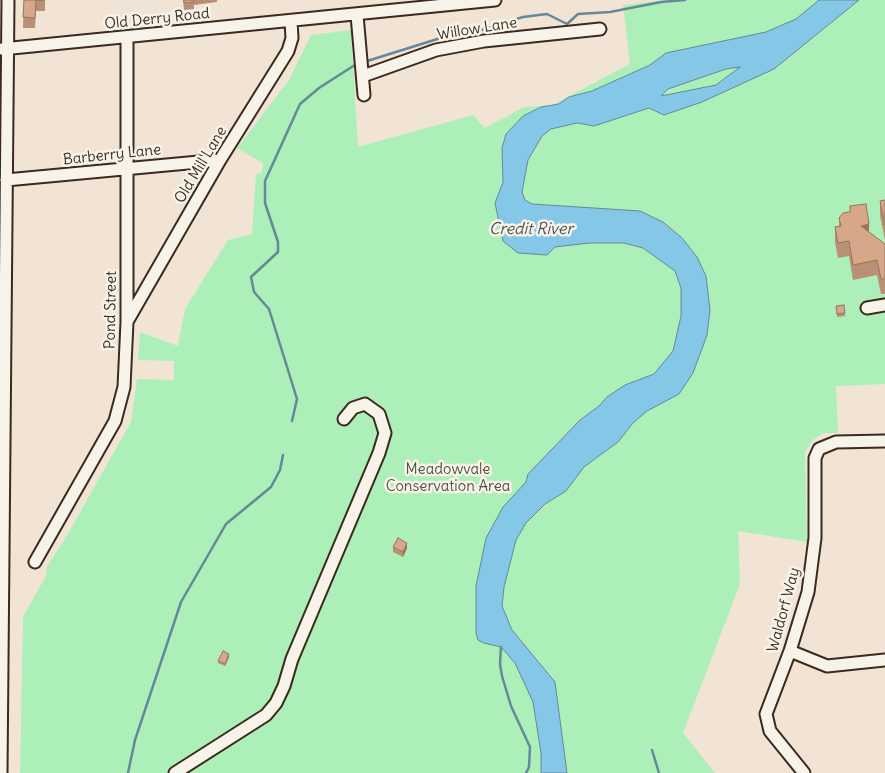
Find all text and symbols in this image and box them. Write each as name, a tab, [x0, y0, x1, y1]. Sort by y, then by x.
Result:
street label: Old Derry Road	[104, 5, 210, 33]
street label: Willow Lane	[436, 14, 518, 44]
street label: Old Mill Lane	[171, 123, 231, 207]
street label: Barberry Lane	[62, 141, 162, 169]
water label: Credit River	[489, 219, 573, 239]
street label: Pond Street	[101, 271, 121, 349]
park label: Meadowvale Conservation Area	[386, 461, 510, 496]
street label: Waldorf Way	[764, 566, 804, 654]

